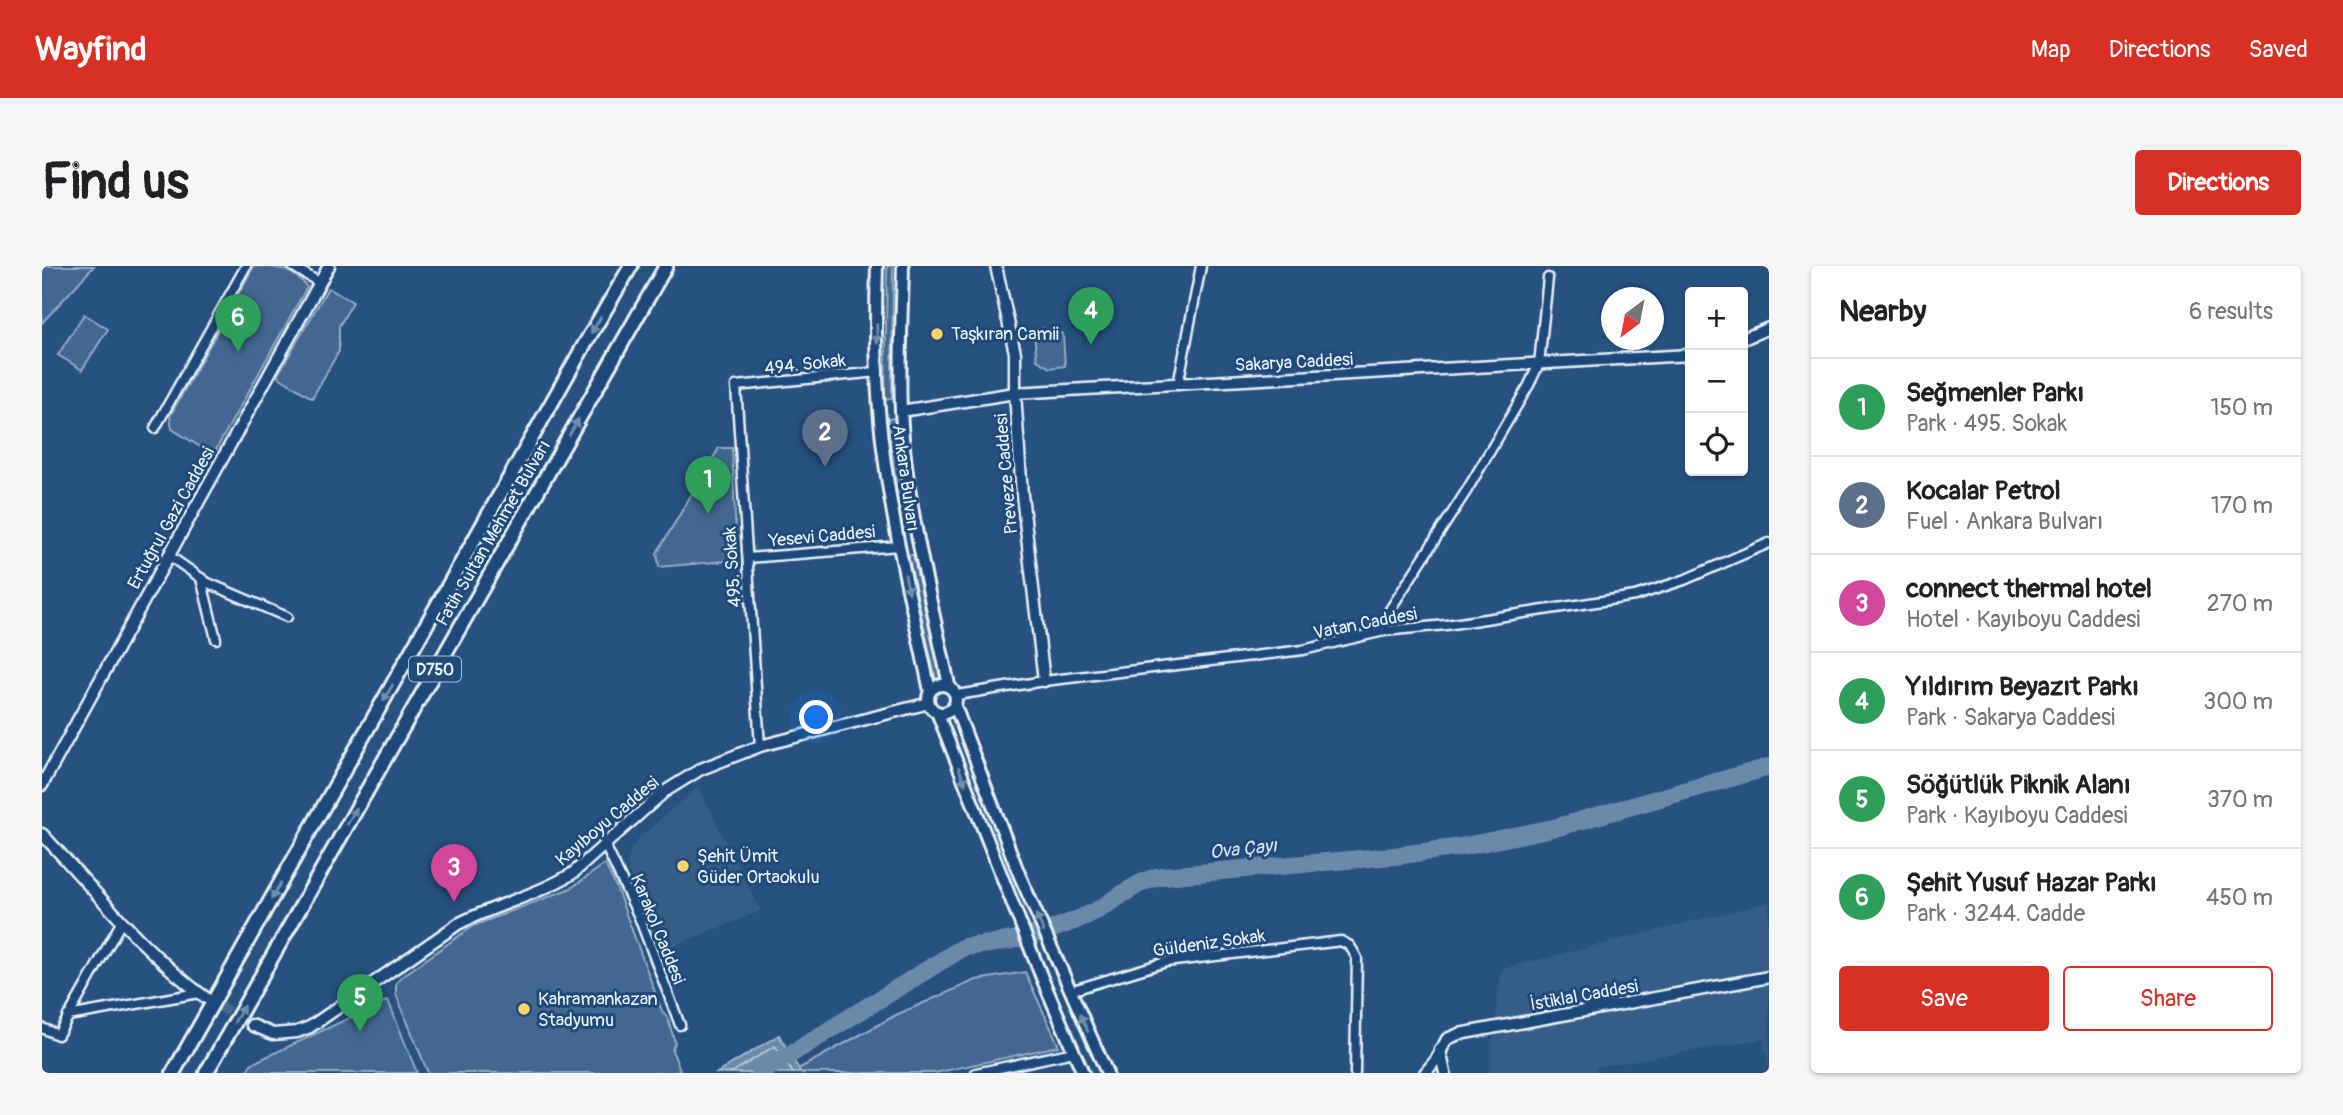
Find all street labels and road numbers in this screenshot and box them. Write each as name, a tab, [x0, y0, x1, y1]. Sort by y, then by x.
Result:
street label: Sakarya Caddesi	[1234, 348, 1354, 377]
street label: 494. Sokak	[763, 349, 847, 380]
street label: Preveze Caddesi	[990, 413, 1023, 535]
street label: Ankara Bulvarı	[887, 423, 924, 533]
street label: Fatih Sultan Mehmet Bulvarı	[431, 436, 556, 630]
street label: Ertuğrul Gazi Caddesi	[123, 443, 220, 594]
street label: Yesevi Caddesi	[767, 520, 876, 553]
street label: 495. Sokak	[718, 525, 747, 608]
street label: Vatan Caddesi	[1311, 602, 1419, 645]
road number: D750	[409, 656, 461, 682]
street label: Kayıboyu Caddesi	[551, 771, 664, 871]
street label: Karakol Caddesi	[625, 871, 690, 988]
street label: Güldeniz Sokak	[1151, 924, 1267, 963]
street label: İstiklal Caddesi	[1528, 975, 1640, 1016]

